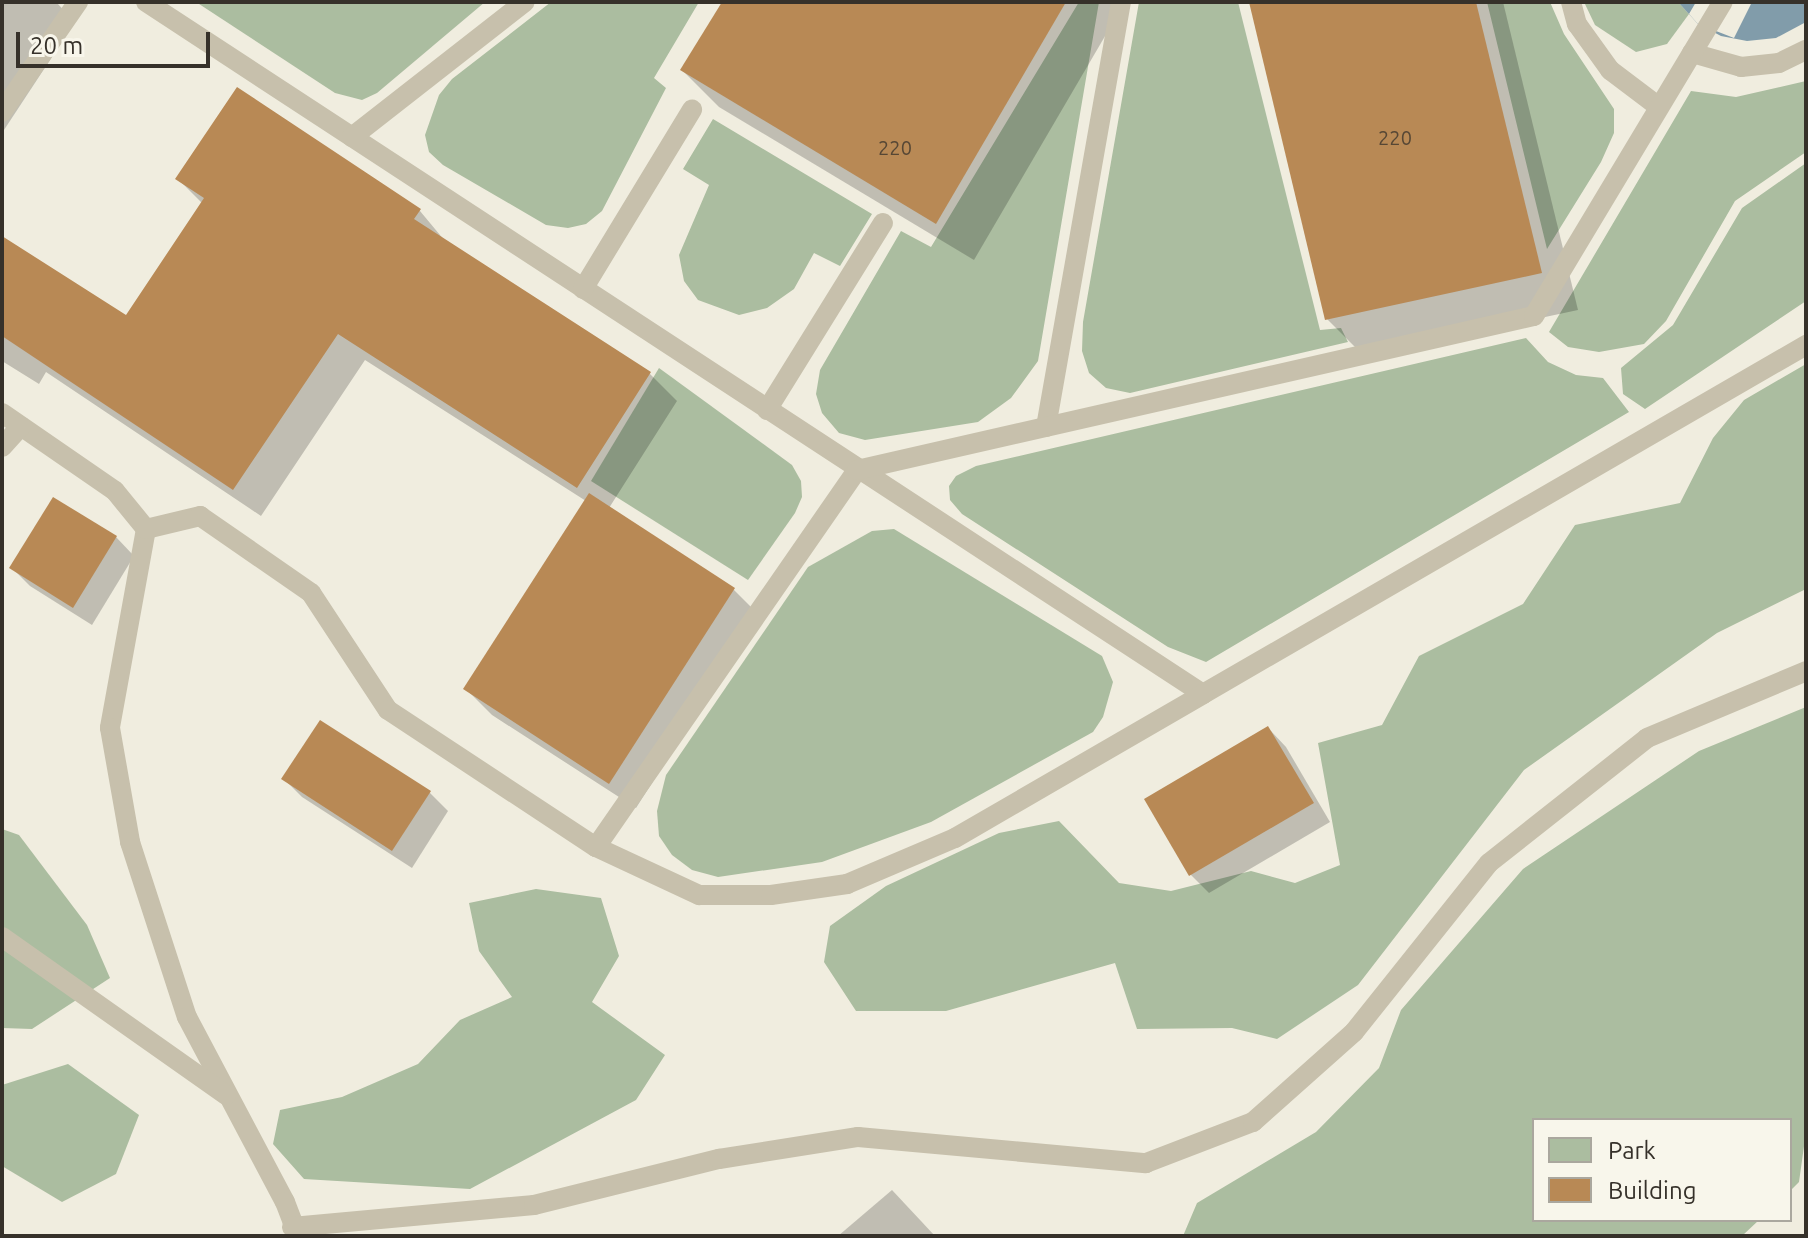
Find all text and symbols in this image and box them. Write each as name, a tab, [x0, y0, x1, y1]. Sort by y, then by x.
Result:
scale bar	[20, 16, 214, 66]
text: 20 m	[30, 32, 83, 59]
house number: 220	[1378, 125, 1412, 149]
house number: 220	[878, 135, 912, 159]
legend	[1532, 1118, 1792, 1222]
text: Park	[1608, 1137, 1656, 1164]
text: Building	[1608, 1177, 1696, 1204]

